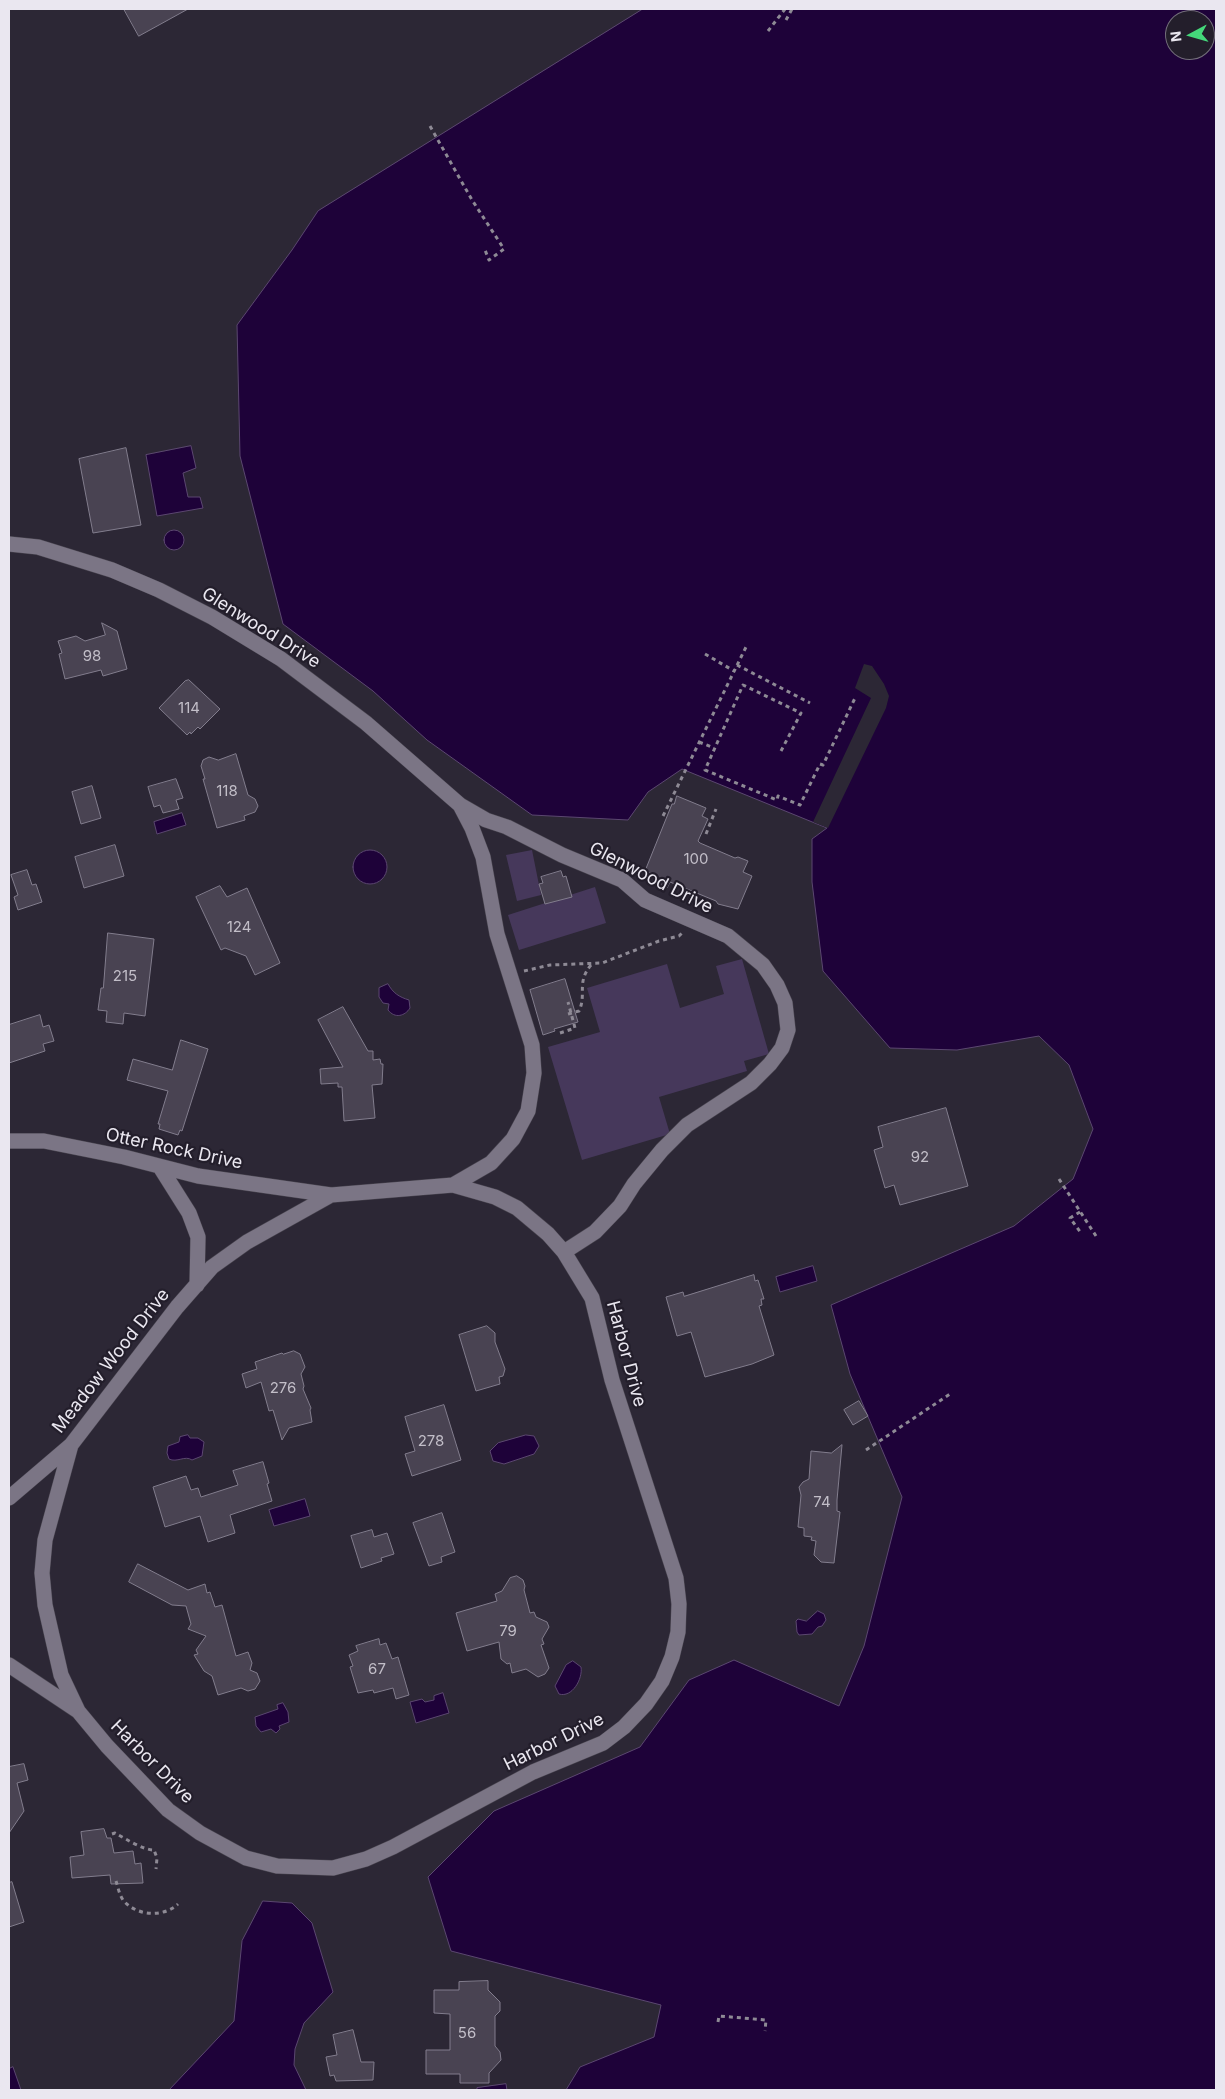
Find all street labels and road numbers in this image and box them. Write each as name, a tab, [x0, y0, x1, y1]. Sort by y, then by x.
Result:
street label: Glenwood Drive	[198, 583, 324, 673]
street label: Glenwood Drive	[586, 838, 716, 918]
street label: Otter Rock Drive	[104, 1124, 244, 1174]
street label: Meadow Wood Drive	[48, 1284, 174, 1438]
street label: Harbor Drive	[601, 1299, 651, 1409]
street label: Harbor Drive	[500, 1708, 608, 1776]
street label: Harbor Drive	[106, 1716, 198, 1808]

